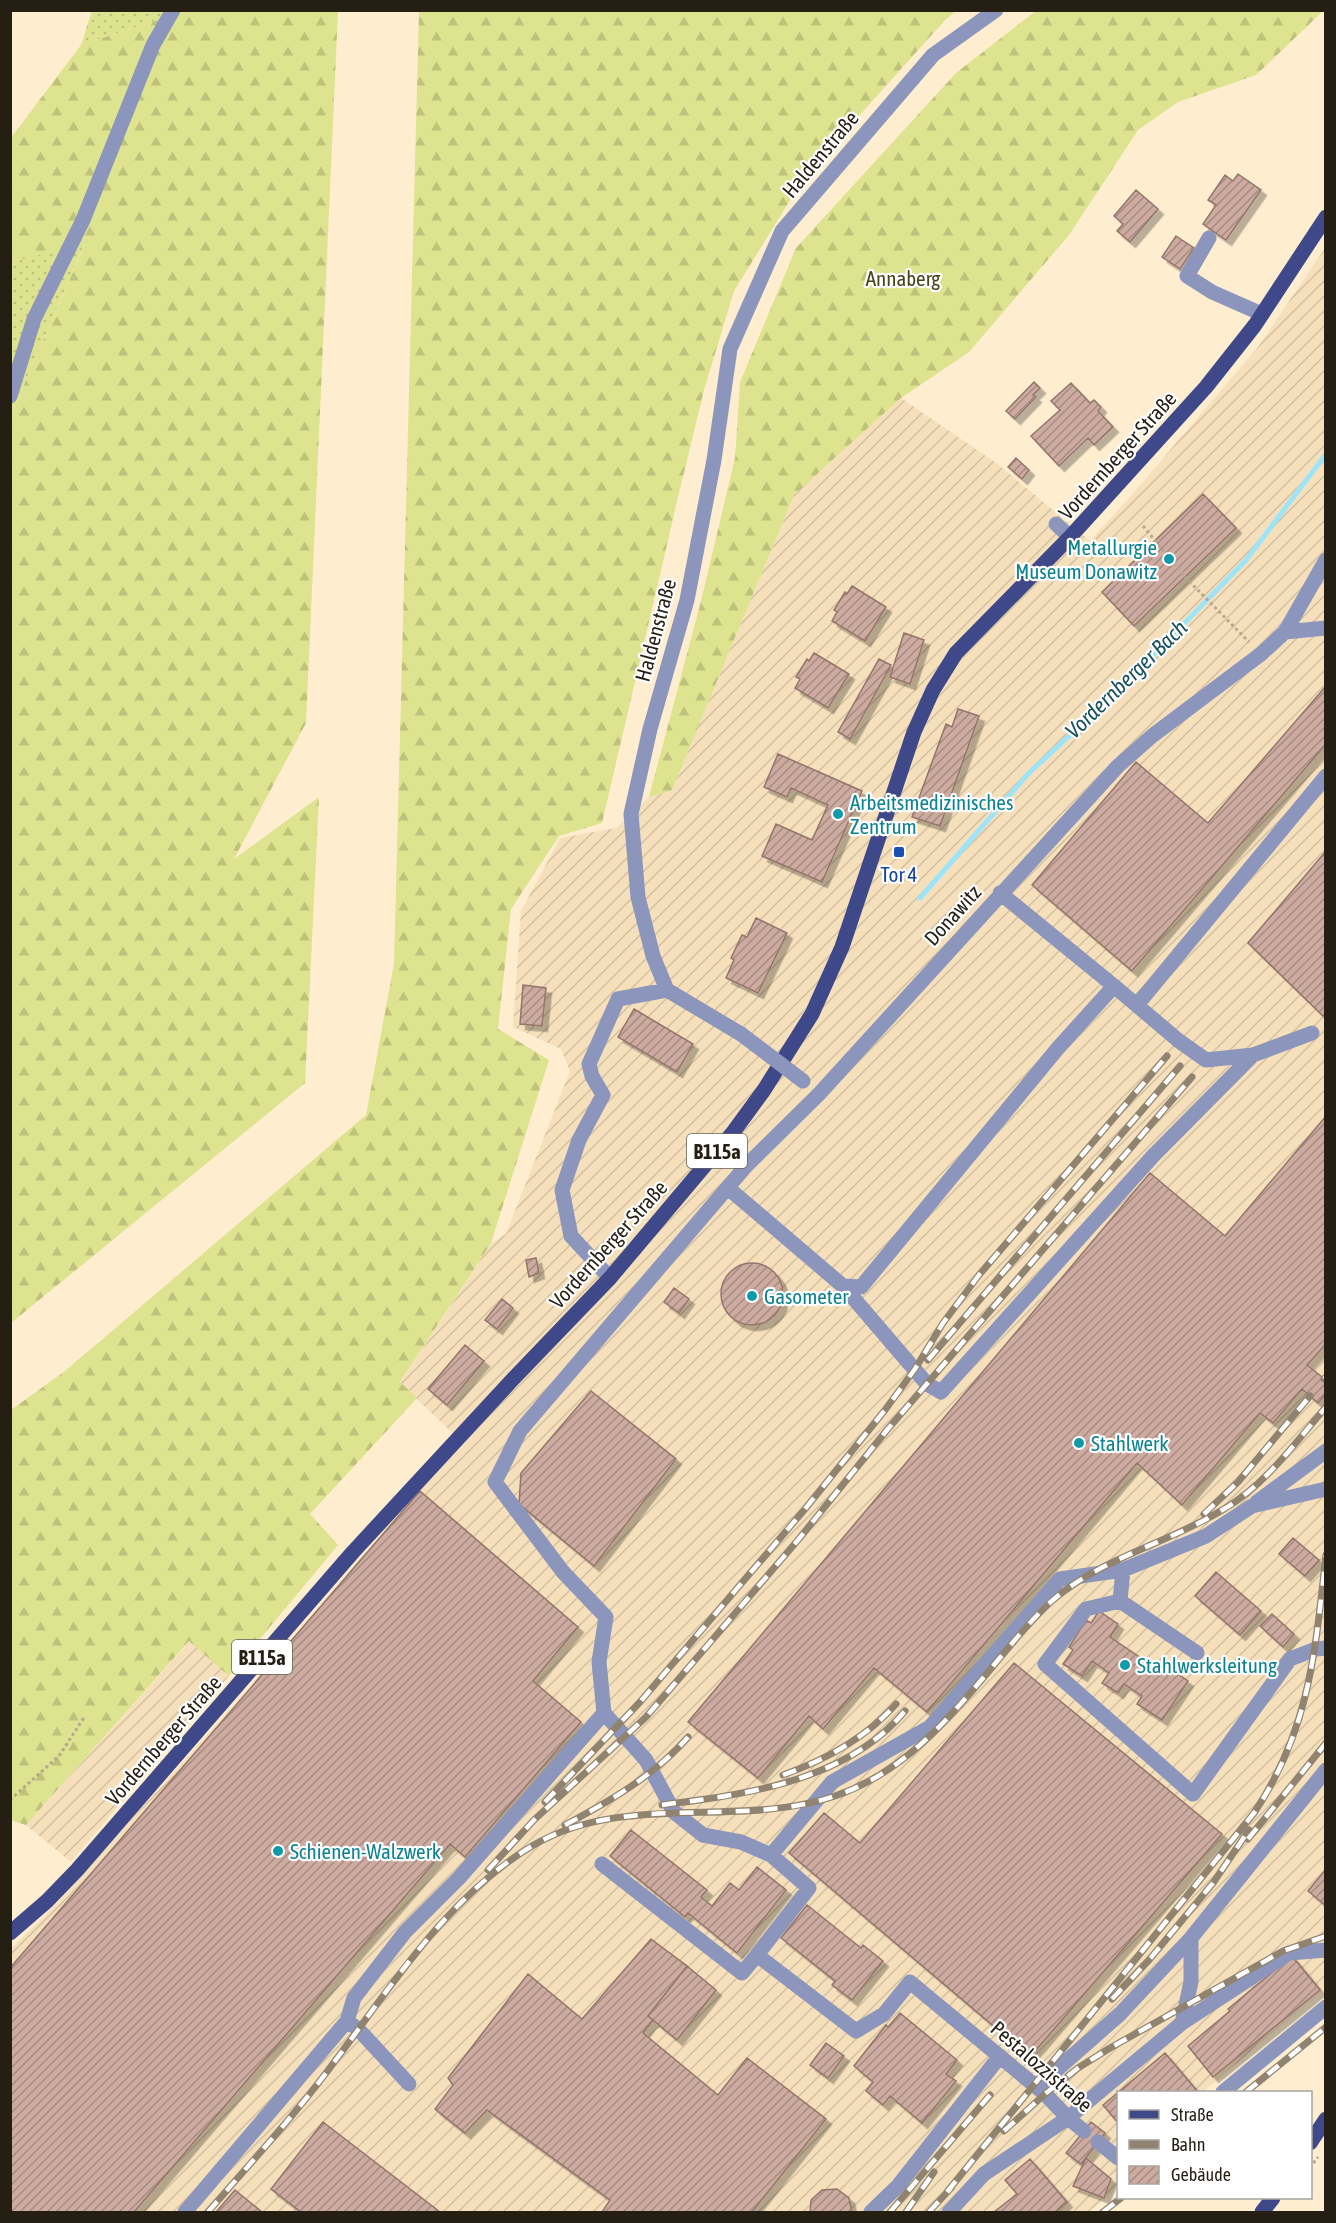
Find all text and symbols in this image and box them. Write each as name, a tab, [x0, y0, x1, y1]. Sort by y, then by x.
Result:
street label: Haldenstraße	[777, 106, 863, 202]
park label: Annaberg	[866, 266, 940, 290]
street label: Vordernberger Straße	[1053, 386, 1181, 524]
place label: Metallurgie Museum Donawitz	[1015, 535, 1157, 583]
marker: Metallurgie Museum Donawitz	[1162, 552, 1176, 566]
street label: Haldenstraße	[630, 576, 680, 684]
water label: Vordernberger Bach	[1060, 614, 1192, 744]
place label: Arbeitsmedizinisches Zentrum	[850, 790, 1013, 838]
marker: Arbeitsmedizinisches Zentrum	[831, 807, 845, 821]
marker: Tor 4	[892, 845, 906, 859]
place label: Tor 4	[881, 862, 918, 886]
street label: Donawitz	[919, 880, 985, 950]
road number: B115a	[687, 1134, 747, 1168]
street label: Vordernberger Straße	[544, 1175, 672, 1313]
place label: Gasometer	[764, 1284, 849, 1308]
marker: Gasometer	[745, 1289, 759, 1303]
place label: Stahlwerk	[1091, 1431, 1168, 1455]
marker: Stahlwerk	[1072, 1436, 1086, 1450]
road number: B115a	[232, 1640, 292, 1674]
place label: Stahlwerksleitung	[1137, 1653, 1277, 1677]
marker: Stahlwerksleitung	[1118, 1658, 1132, 1672]
street label: Vordernberger Straße	[100, 1670, 226, 1810]
place label: Schienen-Walzwerk	[290, 1839, 441, 1863]
marker: Schienen-Walzwerk	[271, 1844, 285, 1858]
street label: Pestalozzistraße	[986, 2016, 1098, 2116]
legend	[1117, 2091, 1312, 2199]
text: Straße	[1171, 2104, 1214, 2125]
text: Bahn	[1171, 2134, 1205, 2155]
text: Gebäude	[1171, 2164, 1231, 2185]

